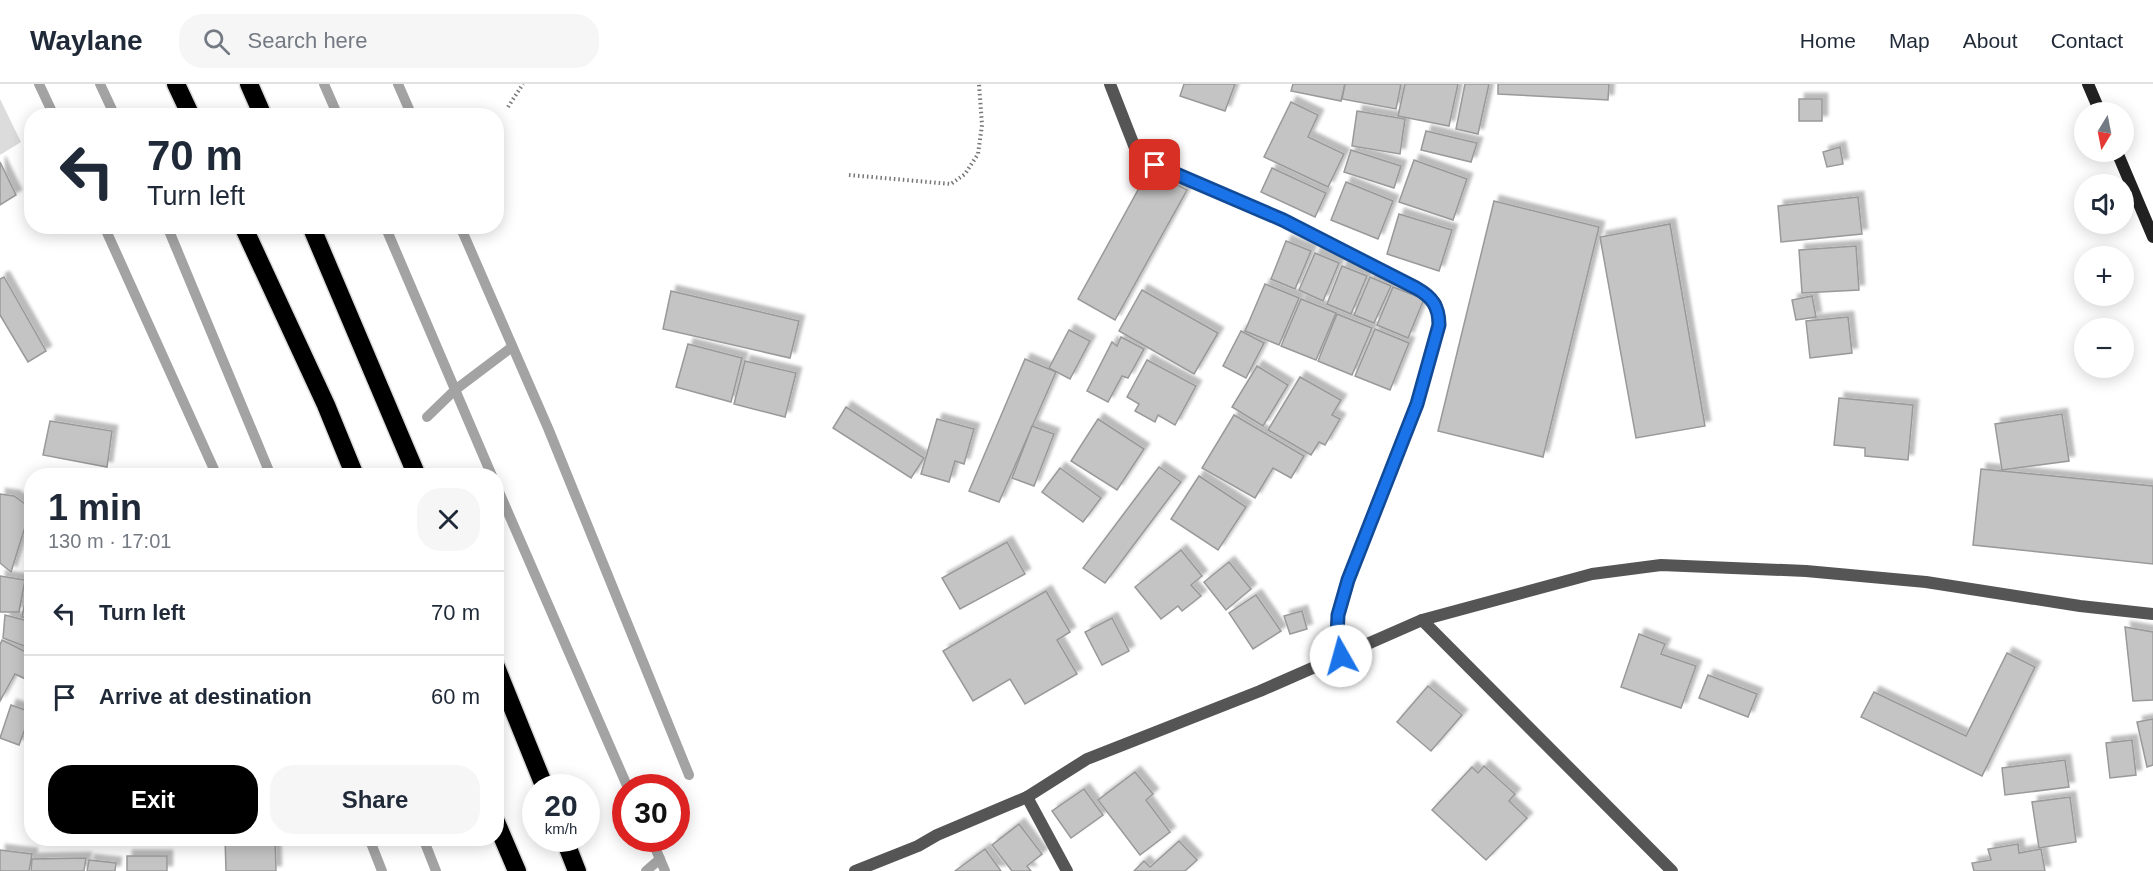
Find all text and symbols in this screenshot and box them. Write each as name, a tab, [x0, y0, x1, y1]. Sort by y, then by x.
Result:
search box	[179, 14, 599, 68]
text: Waylane	[30, 25, 143, 56]
icon: search	[200, 25, 233, 58]
text: Search here	[248, 28, 367, 53]
text: Home	[1800, 29, 1856, 52]
text: Map	[1889, 29, 1930, 52]
text: About	[1963, 29, 2018, 52]
text: Contact	[2051, 29, 2123, 52]
north arrow	[2074, 102, 2134, 162]
map controls	[2074, 102, 2134, 378]
icon: left	[48, 132, 126, 210]
text: 70 m	[147, 132, 243, 179]
pin	[1129, 139, 1180, 190]
icon: arrive	[1138, 148, 1171, 181]
button: sound	[2074, 174, 2134, 234]
text: Turn left	[147, 181, 245, 211]
button: +	[2074, 246, 2134, 306]
button: −	[2074, 318, 2134, 378]
text: 1 min	[48, 487, 142, 528]
button: close	[417, 488, 480, 551]
text: 130 m · 17:01	[48, 530, 171, 552]
icon: left	[48, 597, 81, 630]
text: Turn left	[99, 600, 185, 625]
text: 70 m	[431, 600, 480, 625]
position arrow	[1309, 624, 1373, 688]
icon: arrive	[48, 681, 81, 714]
text: Arrive at destination	[99, 684, 312, 709]
text: 60 m	[431, 684, 480, 709]
button: Exit	[48, 765, 258, 834]
button: Share	[270, 765, 480, 834]
speed limit sign: 30	[612, 774, 690, 852]
text: 20	[544, 789, 578, 822]
text: km/h	[545, 820, 577, 837]

